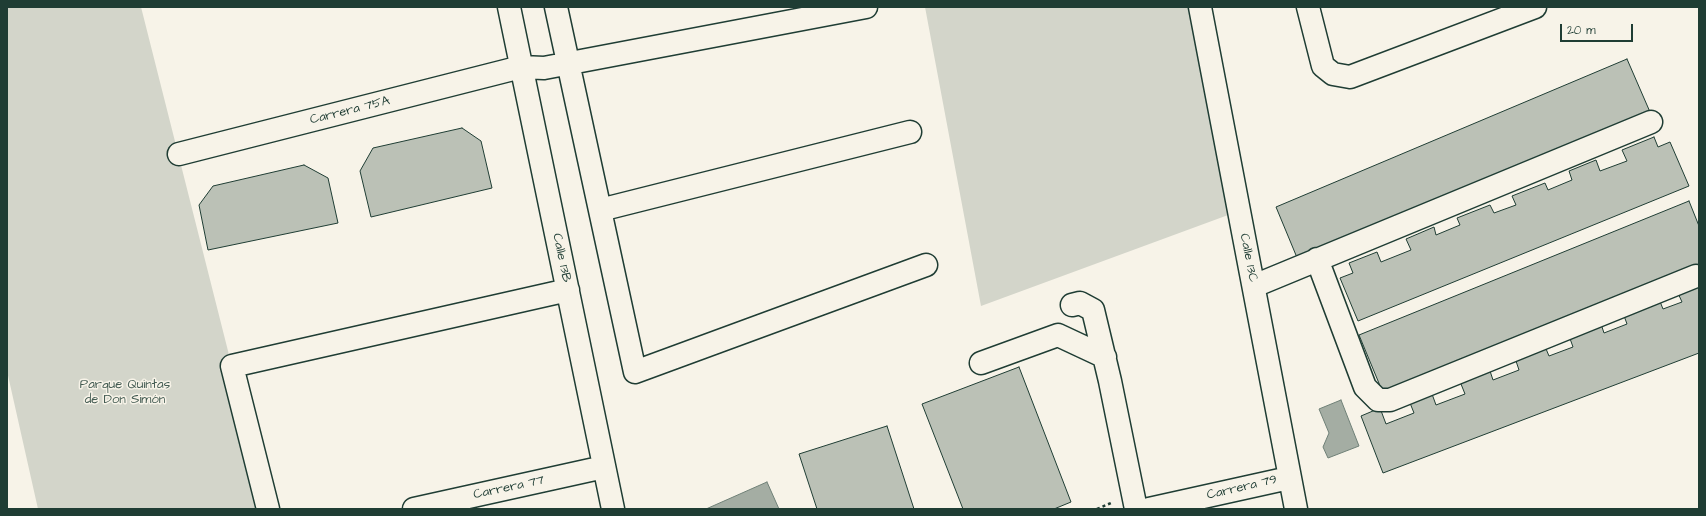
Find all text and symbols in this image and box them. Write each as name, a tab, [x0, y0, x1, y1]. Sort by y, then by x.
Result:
scale bar	[1562, 16, 1635, 42]
text: 20 m	[1567, 22, 1596, 39]
street label: Carrera 75A	[308, 94, 392, 128]
street label: Calle 13B	[548, 232, 574, 284]
street label: Calle 13C	[1236, 232, 1260, 284]
park label: Parque Quintas de Don Simón	[80, 377, 170, 408]
street label: Carrera 79	[1205, 472, 1279, 504]
street label: Carrera 77	[472, 473, 546, 503]

